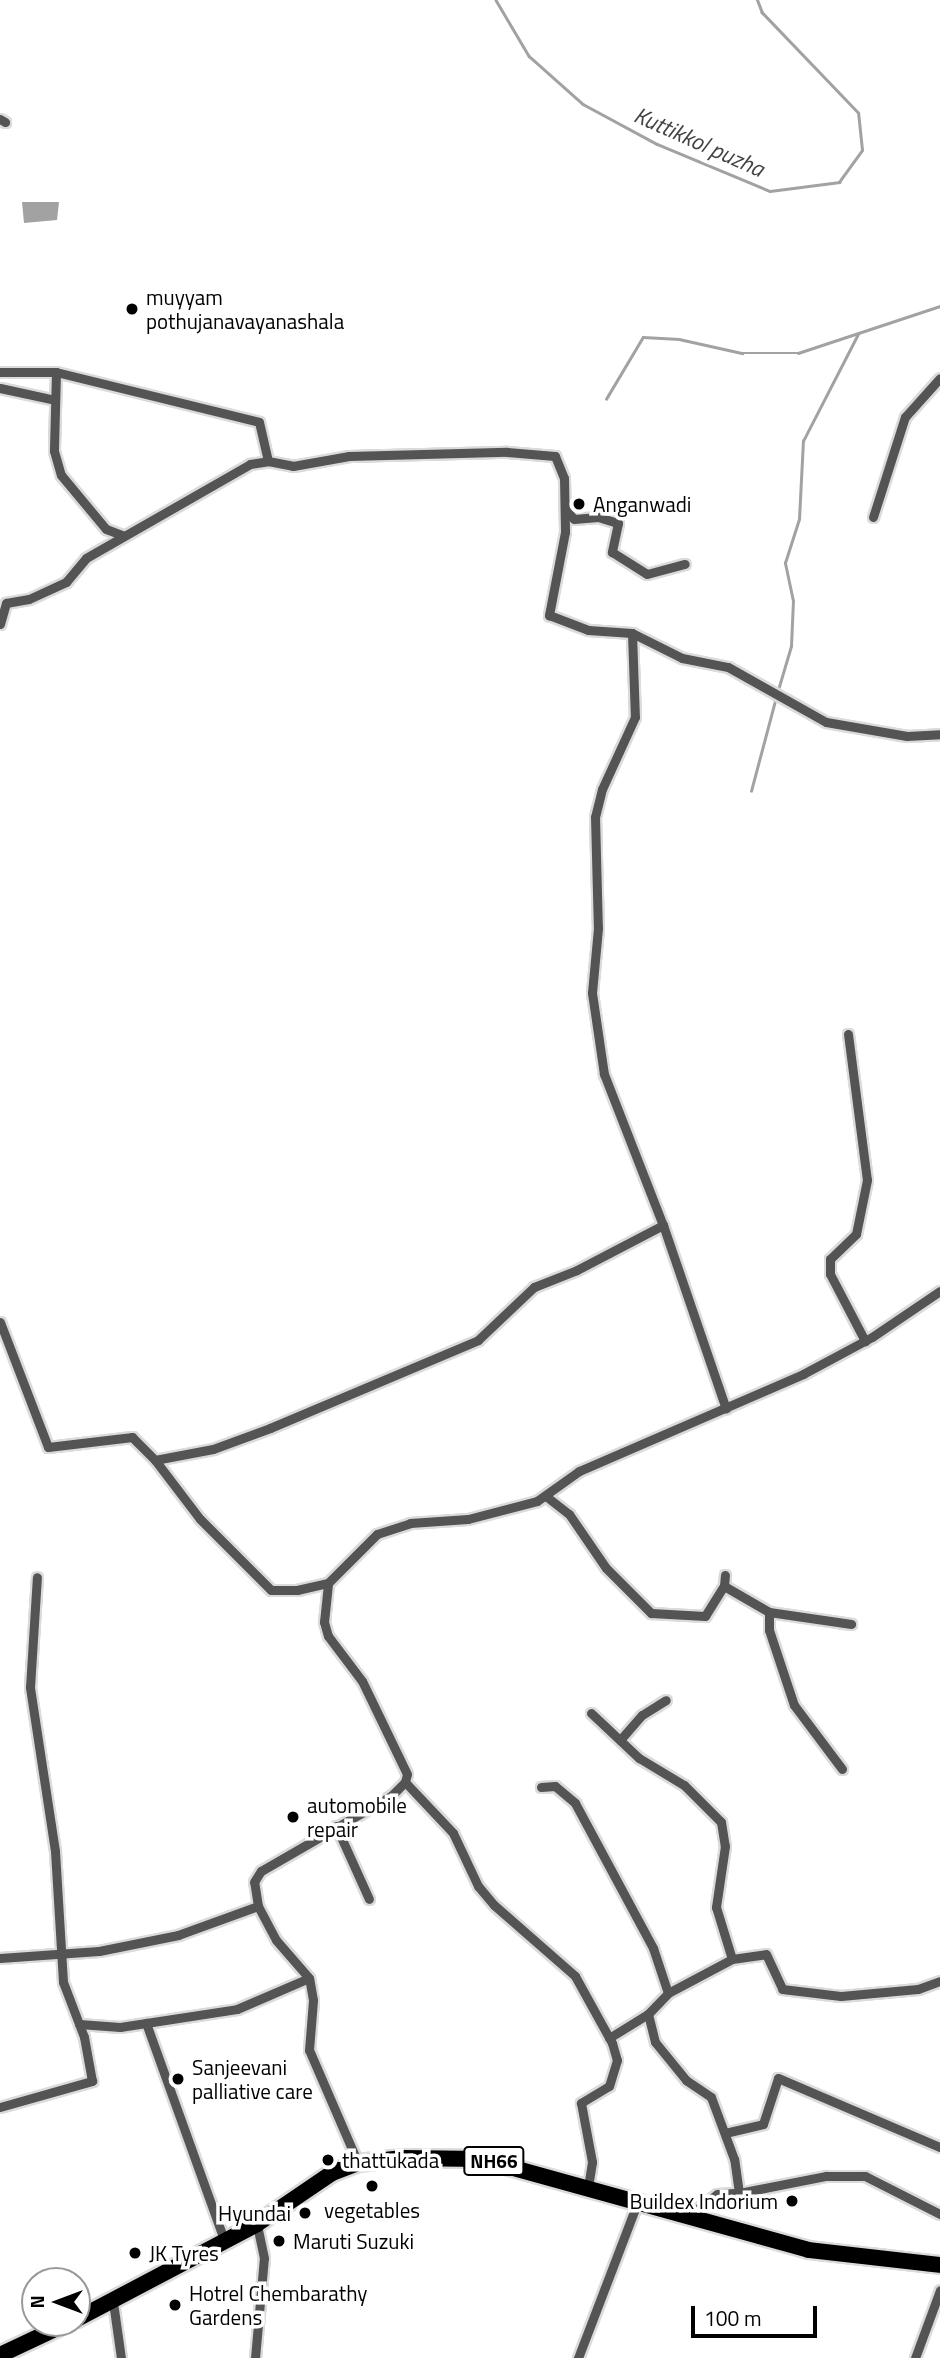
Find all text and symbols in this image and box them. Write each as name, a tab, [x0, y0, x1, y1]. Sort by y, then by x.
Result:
water label: Kuttikkol puzha	[630, 101, 768, 183]
place label: muyyam pothujanavayanashala	[146, 284, 344, 334]
marker: muyyam pothujanavayanashala	[124, 301, 140, 317]
place label: Anganwadi	[593, 491, 691, 517]
marker: Anganwadi	[571, 496, 587, 512]
place label: automobile repair	[307, 1792, 407, 1842]
marker: automobile repair	[285, 1809, 301, 1825]
place label: Sanjeevani palliative care	[192, 2054, 313, 2104]
marker: Sanjeevani palliative care	[170, 2071, 186, 2087]
road number: NH66	[462, 2146, 526, 2176]
place label: thattukada	[342, 2147, 439, 2173]
marker: thattukada	[320, 2152, 336, 2168]
marker: vegetables	[364, 2178, 380, 2194]
place label: Buildex Indorium	[630, 2188, 778, 2214]
marker: Buildex Indorium	[784, 2193, 800, 2209]
place label: vegetables	[324, 2197, 420, 2223]
place label: Hyundai	[218, 2200, 291, 2226]
marker: Hyundai	[297, 2205, 313, 2221]
place label: Maruti Suzuki	[293, 2228, 414, 2254]
marker: Maruti Suzuki	[271, 2233, 287, 2249]
place label: JK Tyres	[149, 2240, 219, 2266]
marker: JK Tyres	[127, 2245, 143, 2261]
north arrow	[21, 2267, 91, 2337]
place label: Hotrel Chembarathy Gardens	[189, 2280, 367, 2330]
scale bar	[695, 2292, 821, 2336]
text: N	[22, 2295, 51, 2309]
marker: Hotrel Chembarathy Gardens	[167, 2297, 183, 2313]
text: 100 m	[704, 2302, 761, 2334]

